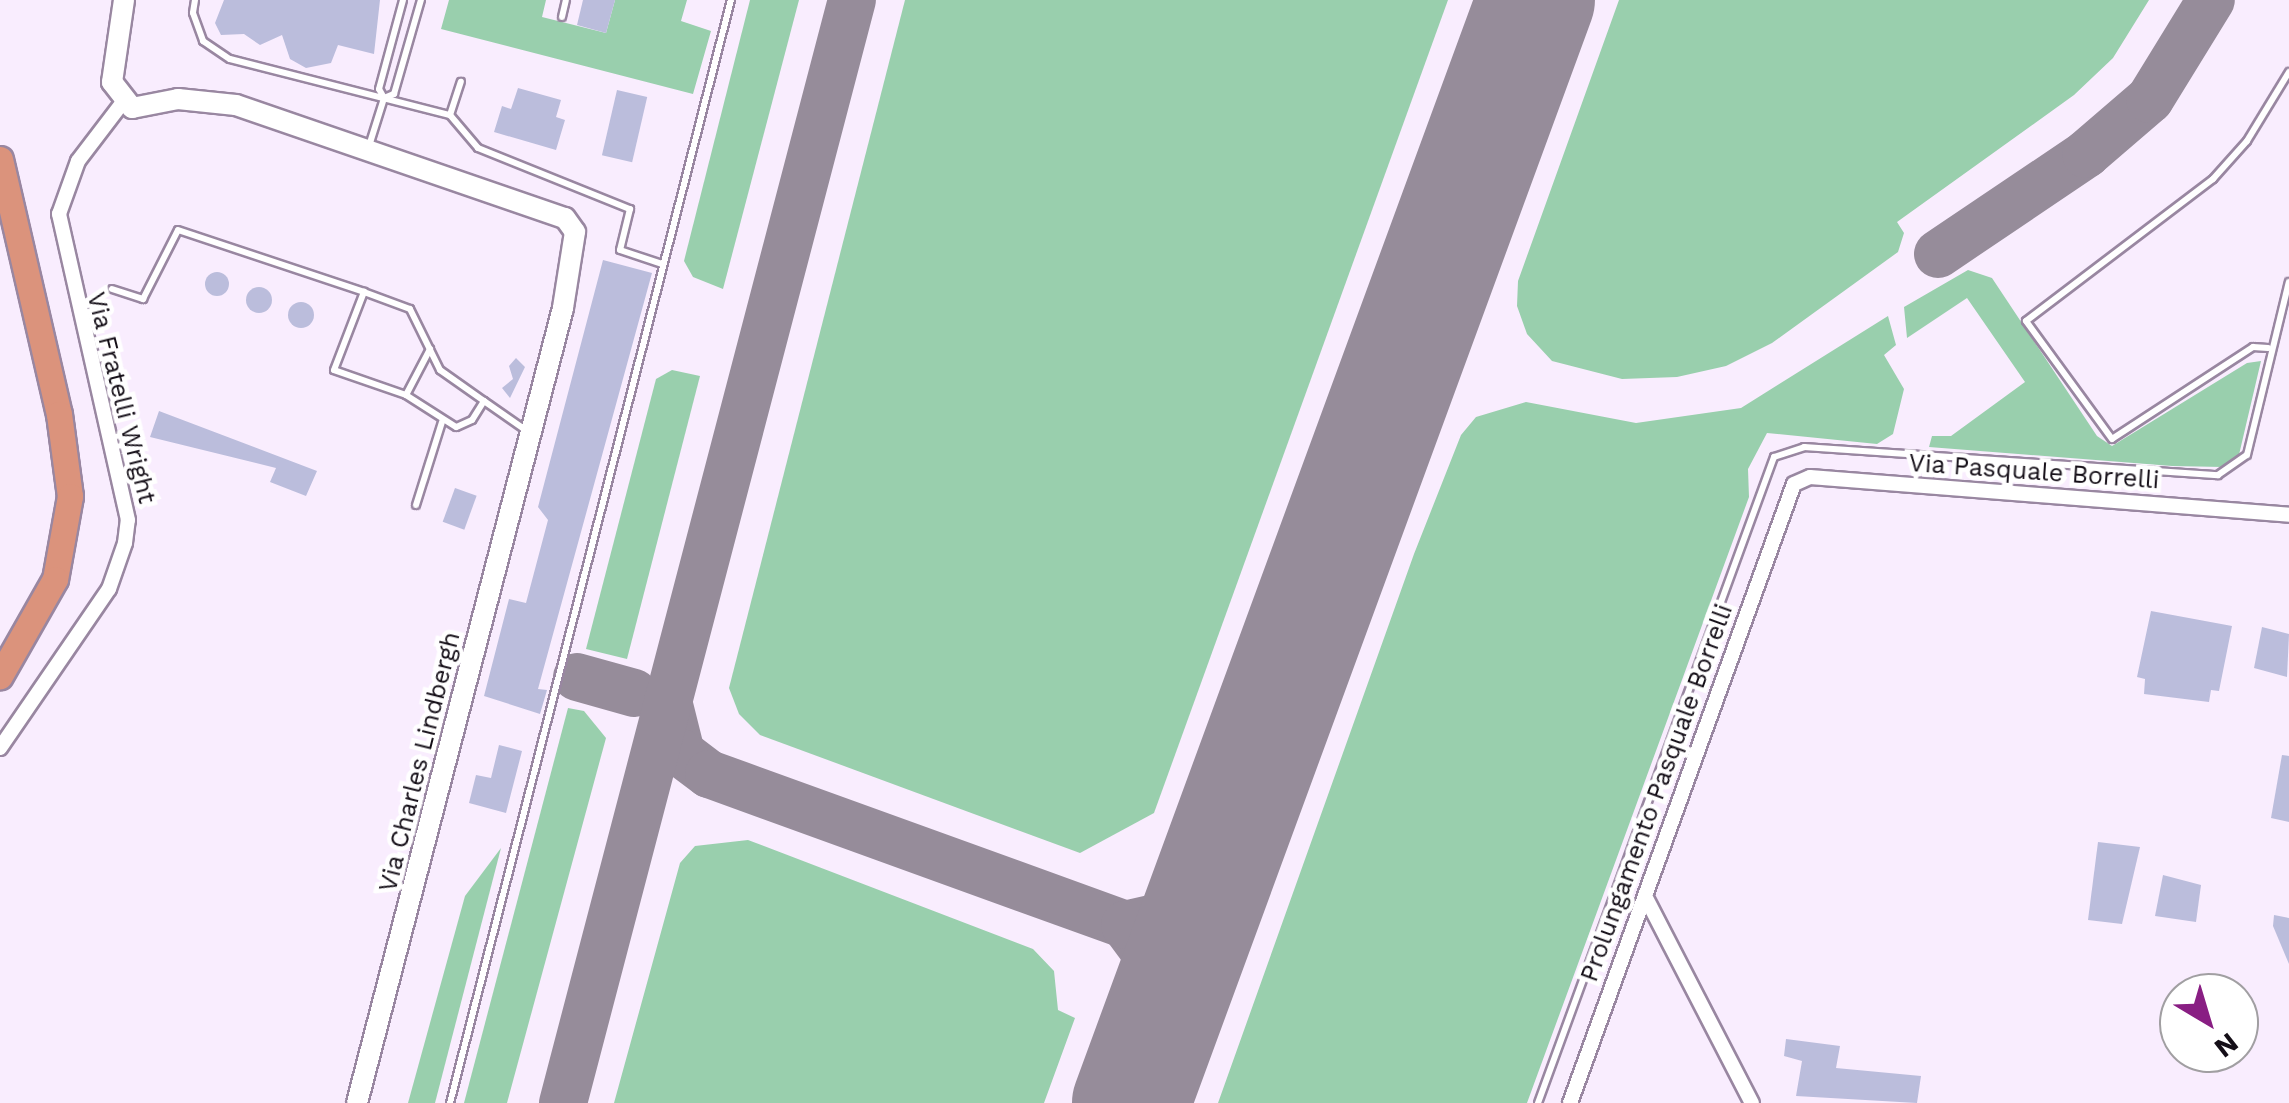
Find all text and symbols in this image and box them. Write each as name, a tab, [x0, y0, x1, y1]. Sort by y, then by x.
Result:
street label: Via Fratelli Wright	[80, 289, 162, 507]
street label: Via Pasquale Borrelli	[1907, 448, 2161, 496]
street label: Prolungamento Pasquale Borrelli	[1575, 600, 1739, 986]
street label: Via Charles Lindbergh	[373, 629, 467, 895]
north arrow	[2159, 973, 2259, 1073]
text: N	[2208, 1026, 2245, 1065]

